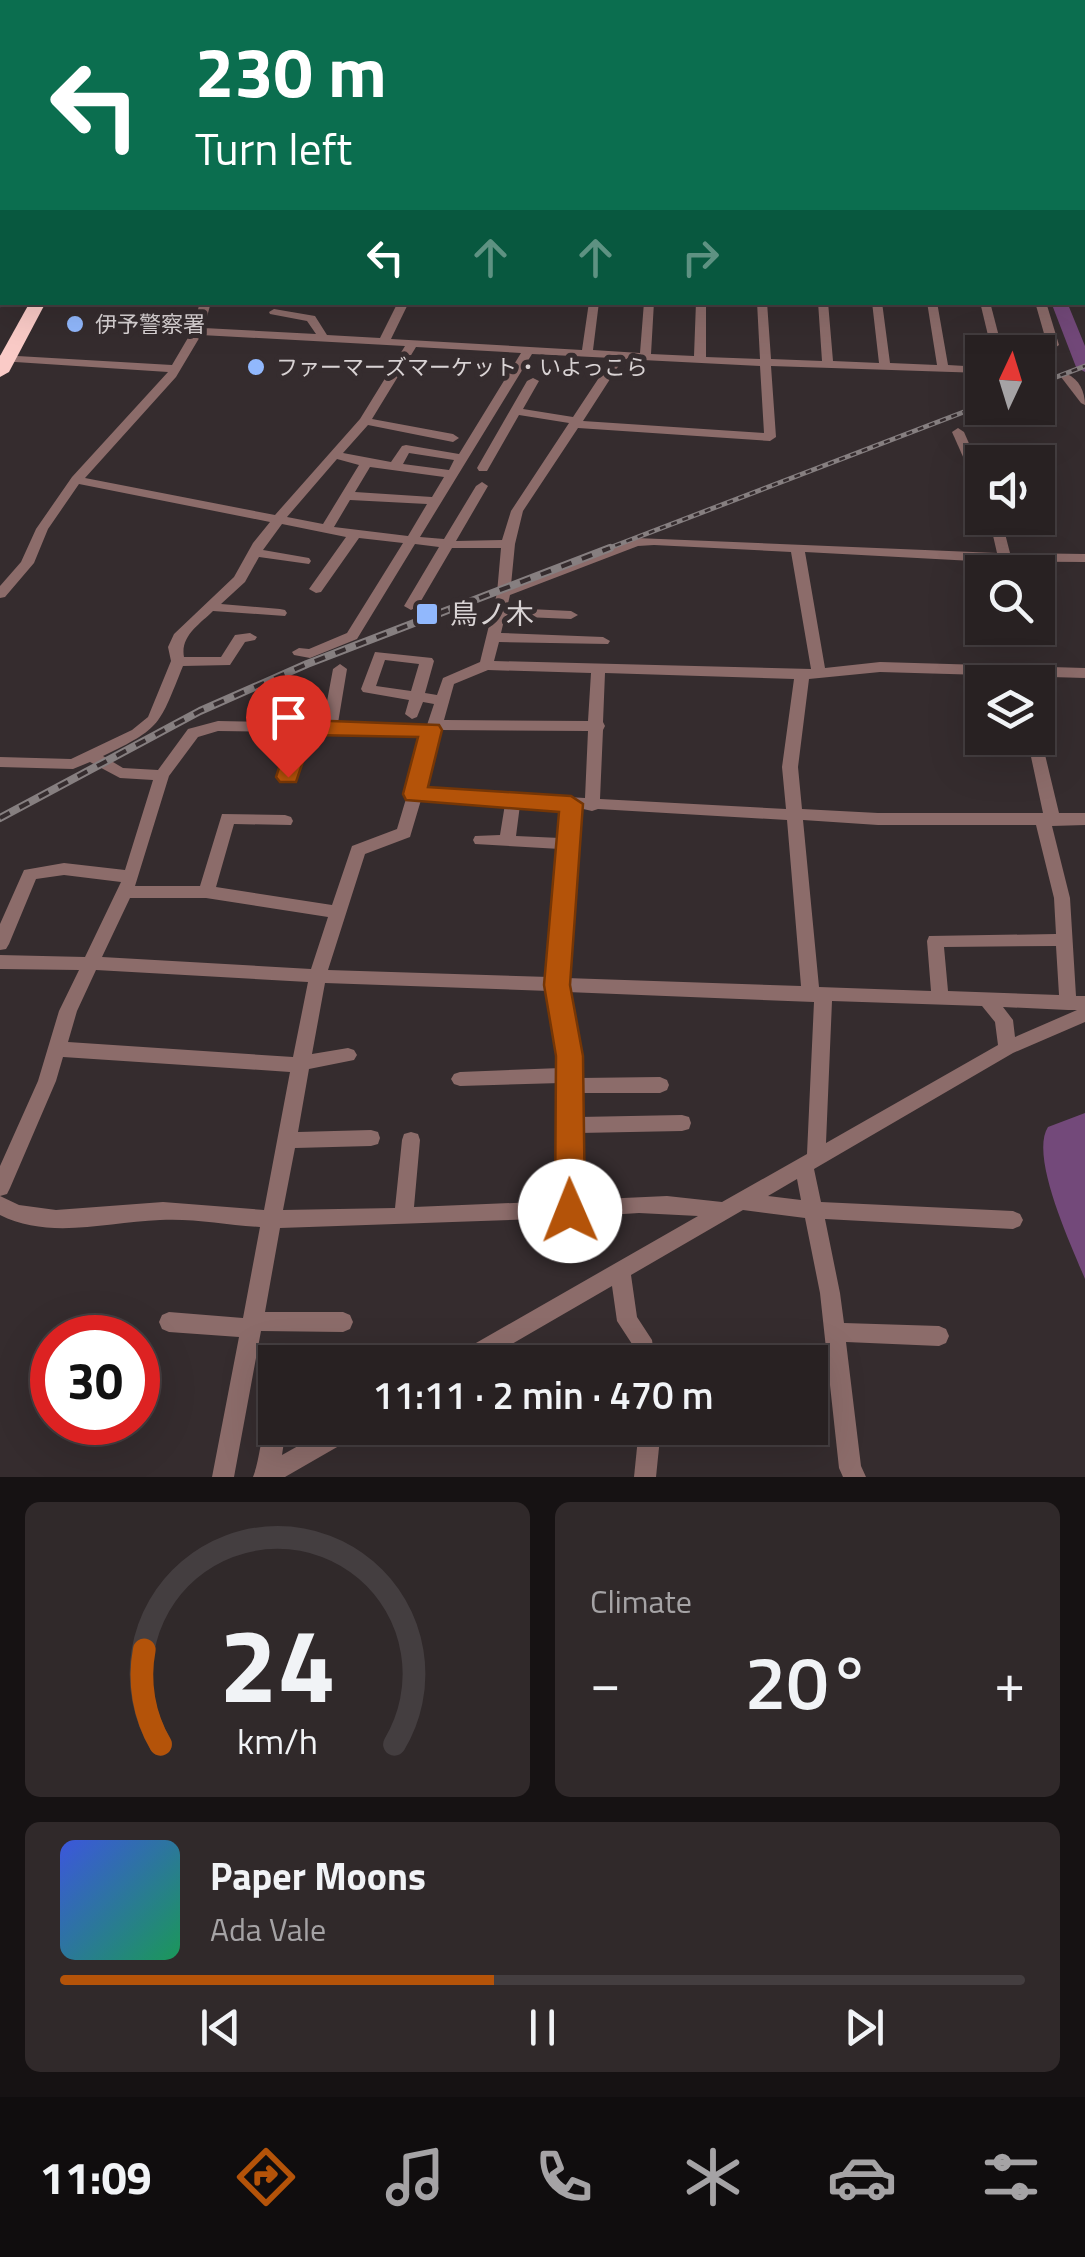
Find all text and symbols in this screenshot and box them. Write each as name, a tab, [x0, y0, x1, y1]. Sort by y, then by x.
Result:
text: 230 m	[195, 18, 387, 124]
icon: left	[30, 40, 160, 170]
text: Turn left	[195, 114, 352, 182]
icon: left	[358, 230, 413, 285]
icon: ahead	[463, 230, 518, 285]
icon: ahead	[568, 230, 623, 285]
icon: right	[673, 230, 728, 285]
place label: 伊予警察署	[95, 307, 205, 341]
marker: 伊予警察署	[64, 313, 86, 335]
north arrow	[965, 335, 1055, 425]
map controls	[965, 335, 1055, 755]
place label: ファーマーズマーケット・いよっこら	[276, 350, 648, 384]
marker: ファーマーズマーケット・いよっこら	[245, 356, 267, 378]
button: sound	[965, 445, 1055, 535]
button: search	[965, 555, 1055, 645]
place label: 鳥ノ木	[450, 592, 534, 635]
marker: 鳥ノ木	[414, 601, 440, 627]
button: layers	[965, 665, 1055, 755]
pin	[246, 675, 331, 778]
icon: arrive	[261, 690, 316, 745]
position arrow	[518, 1159, 622, 1263]
speed limit sign: 30	[30, 1315, 160, 1445]
text: 11:11 · 2 min · 470 m	[372, 1366, 714, 1424]
text: Climate	[590, 1577, 692, 1625]
text: 24	[219, 1584, 336, 1742]
text: 20°	[744, 1624, 871, 1738]
text: −	[590, 1640, 621, 1723]
text: +	[994, 1640, 1025, 1723]
text: km/h	[237, 1713, 318, 1768]
text: Paper Moons	[210, 1847, 426, 1905]
text: Ada Vale	[210, 1905, 326, 1953]
icon: previous	[193, 2000, 248, 2055]
icon: pause	[515, 2000, 570, 2055]
icon: next	[837, 2000, 892, 2055]
icon: directions	[231, 2142, 301, 2212]
icon: music	[380, 2142, 450, 2212]
icon: phone	[529, 2142, 599, 2212]
icon: climate	[678, 2142, 748, 2212]
icon: car	[827, 2142, 897, 2212]
icon: filters	[976, 2142, 1046, 2212]
text: 11:09	[39, 2143, 152, 2211]

